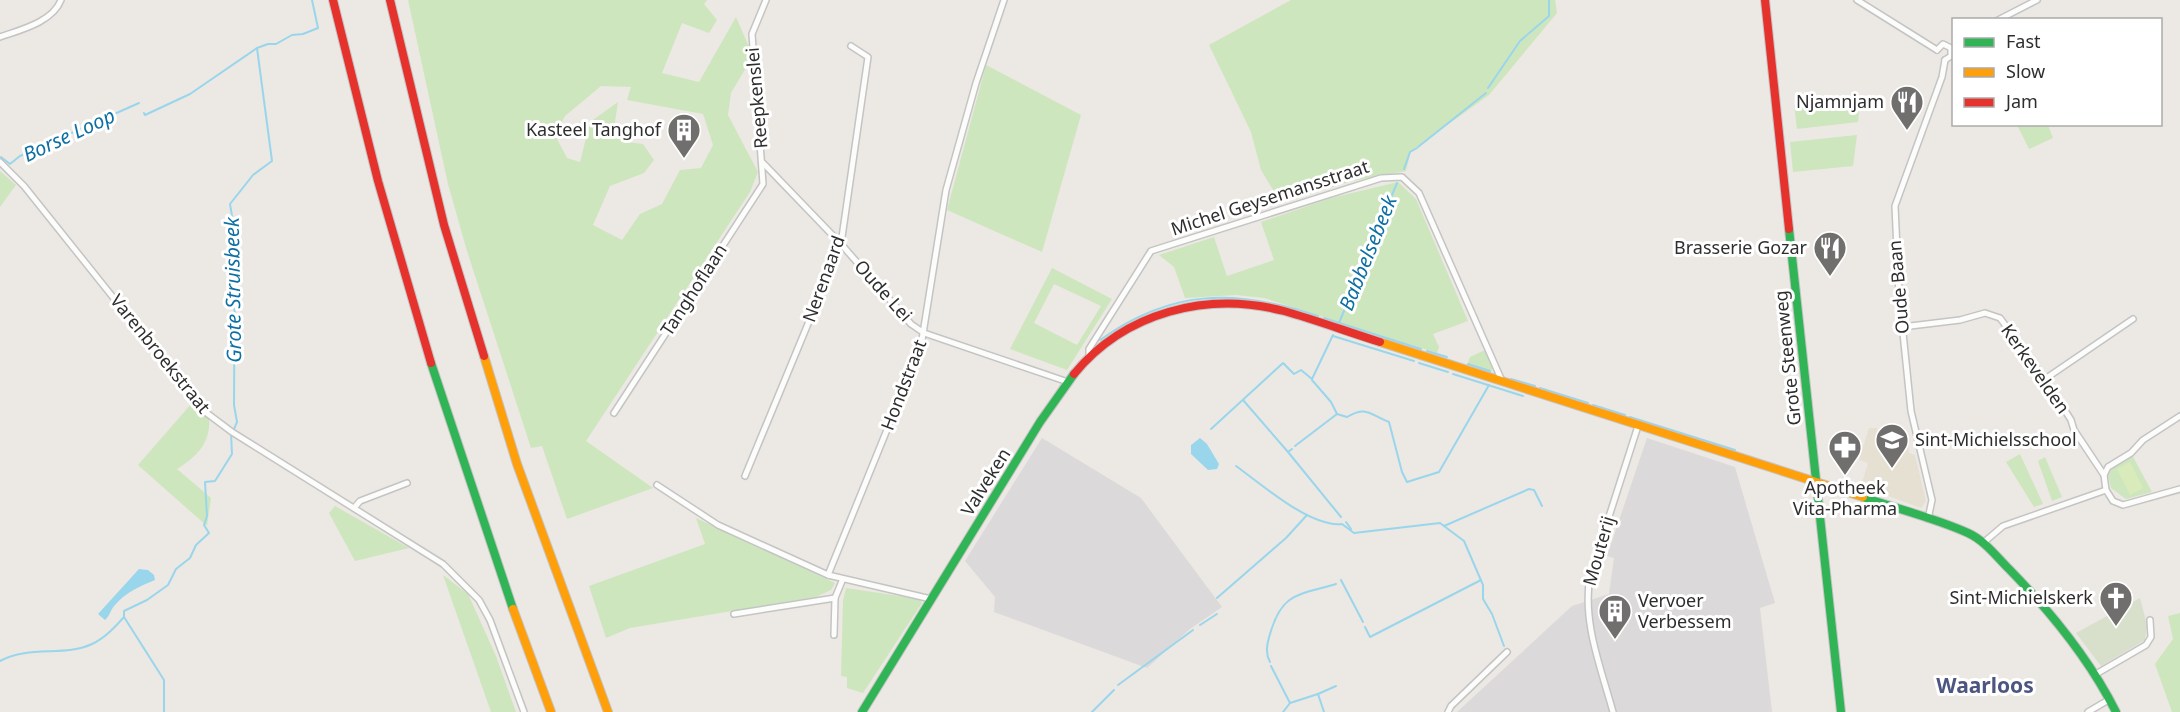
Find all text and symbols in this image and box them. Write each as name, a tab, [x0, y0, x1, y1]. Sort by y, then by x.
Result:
legend	[1952, 18, 2162, 126]
text: Fast	[2006, 29, 2041, 53]
street label: Reepkenslei	[740, 46, 772, 150]
text: Slow	[2006, 59, 2045, 83]
restaurant icon: Njamnjam	[1889, 84, 1925, 131]
place label: Njamnjam	[1796, 89, 1884, 113]
text: Jam	[2004, 89, 2038, 113]
water label: Borse Loop	[18, 101, 119, 168]
building icon: Kasteel Tanghof	[666, 112, 702, 159]
place label: Kasteel Tanghof	[526, 117, 662, 141]
street label: Michel Geysemansstraat	[1168, 154, 1372, 240]
water label: Babbelsebeek	[1332, 190, 1403, 314]
water label: Grote Struisbeek	[218, 216, 247, 363]
restaurant icon: Brasserie Gozar	[1812, 230, 1848, 277]
street label: Nerenaard	[796, 232, 850, 325]
place label: Brasserie Gozar	[1674, 235, 1808, 259]
street label: Tanghoflaan	[654, 239, 732, 340]
street label: Oude Baan	[1882, 239, 1914, 335]
street label: Oude Lei	[850, 254, 918, 326]
street label: Varenbroekstraat	[105, 289, 217, 418]
street label: Grote Steenweg	[1768, 289, 1806, 427]
street label: Kerkevelden	[1996, 319, 2076, 418]
street label: Hondstraat	[875, 335, 932, 433]
school or university icon: Sint-Michielsschool	[1874, 422, 1910, 469]
place label: Sint-Michielsschool	[1915, 427, 2077, 451]
pharmacy icon: Apotheek Vita-Pharma	[1827, 429, 1863, 476]
street label: Valveken	[955, 443, 1015, 520]
place label: Apotheek Vita-Pharma	[1793, 475, 1897, 520]
street label: Mouterij	[1577, 513, 1619, 589]
church icon: Sint-Michielskerk	[2098, 580, 2134, 627]
place label: Sint-Michielskerk	[1949, 585, 2093, 609]
place label: Vervoer Verbessem	[1638, 588, 1731, 633]
building icon: Vervoer Verbessem	[1597, 593, 1633, 640]
district label: Waarloos	[1936, 671, 2034, 699]

